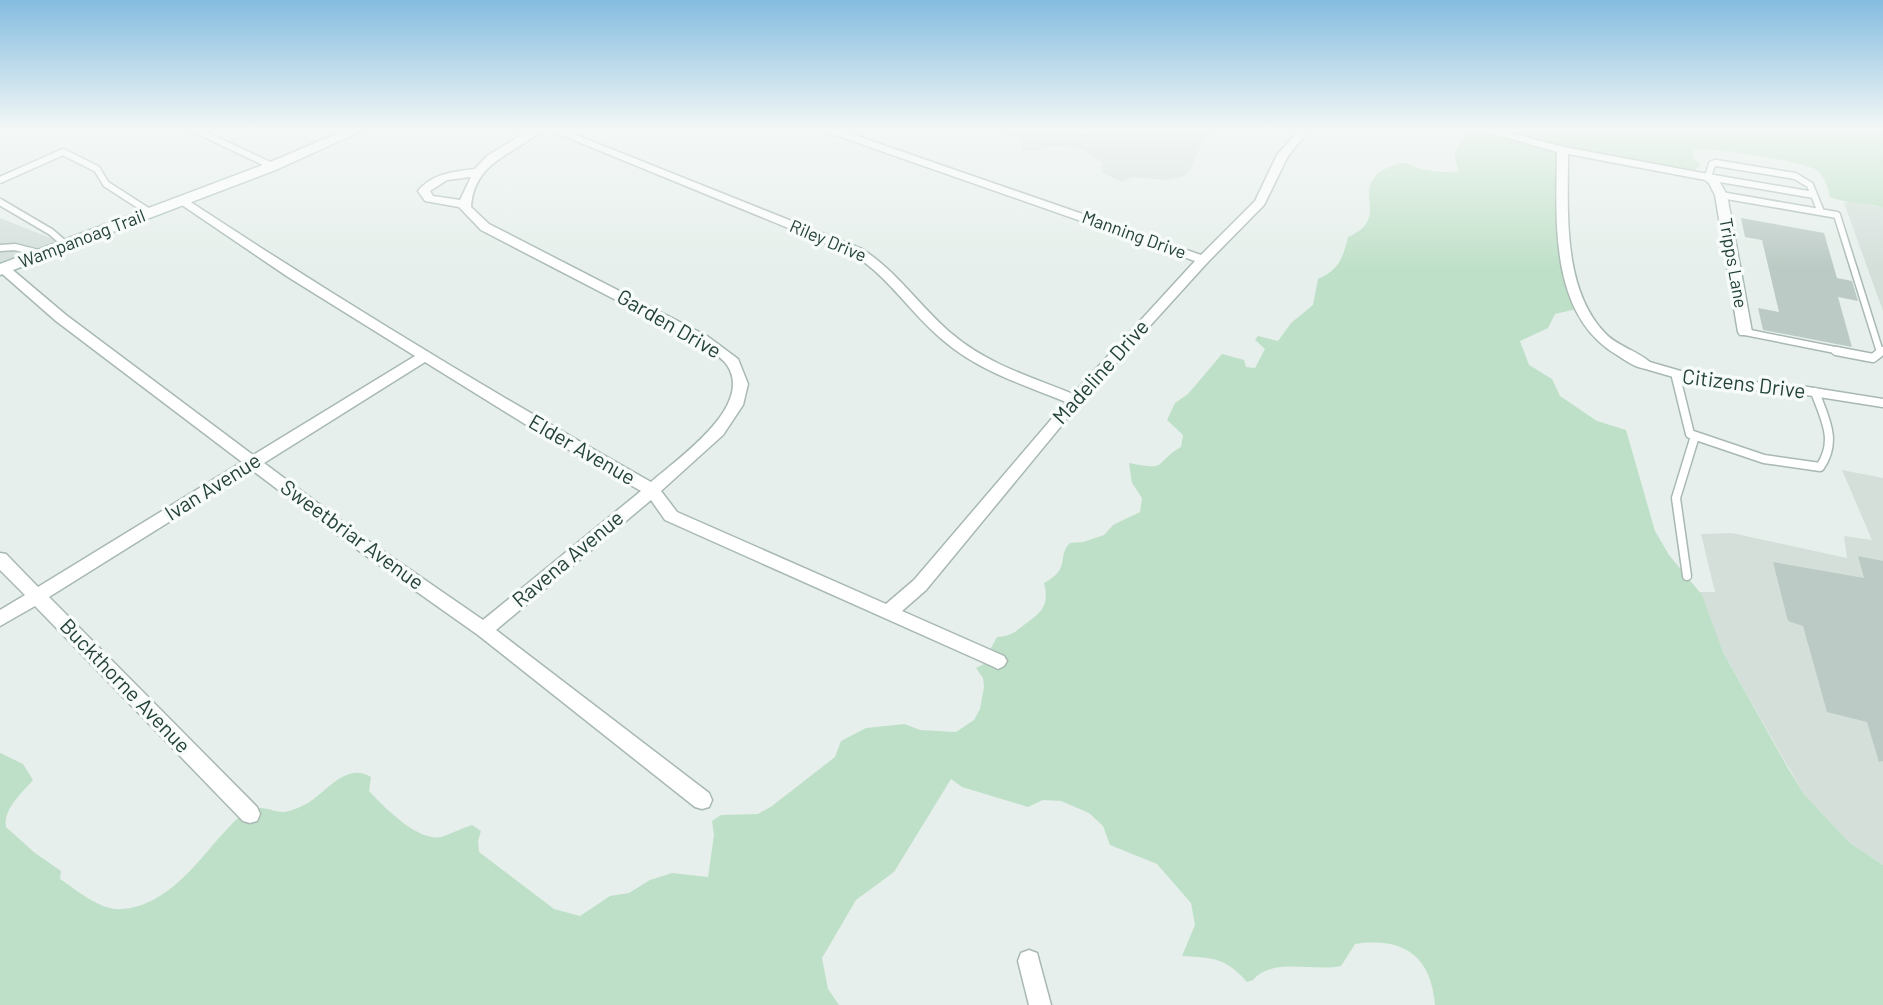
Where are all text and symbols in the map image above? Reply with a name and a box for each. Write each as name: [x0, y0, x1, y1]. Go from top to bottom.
street label: Wampanoag Trail: [15, 204, 148, 272]
street label: Manning Drive: [1079, 205, 1189, 263]
street label: Riley Drive: [787, 214, 870, 266]
street label: Tripps Lane: [1715, 216, 1753, 310]
street label: Garden Drive: [613, 283, 726, 363]
street label: Madeline Drive: [1046, 314, 1153, 428]
street label: Citizens Drive: [1681, 363, 1807, 402]
street label: Elder Avenue: [525, 408, 640, 489]
street label: Ivan Avenue: [160, 446, 265, 525]
street label: Sweetbriar Avenue: [276, 474, 429, 594]
street label: Ravena Avenue: [506, 504, 628, 612]
street label: Buckthorne Avenue: [56, 613, 196, 757]

